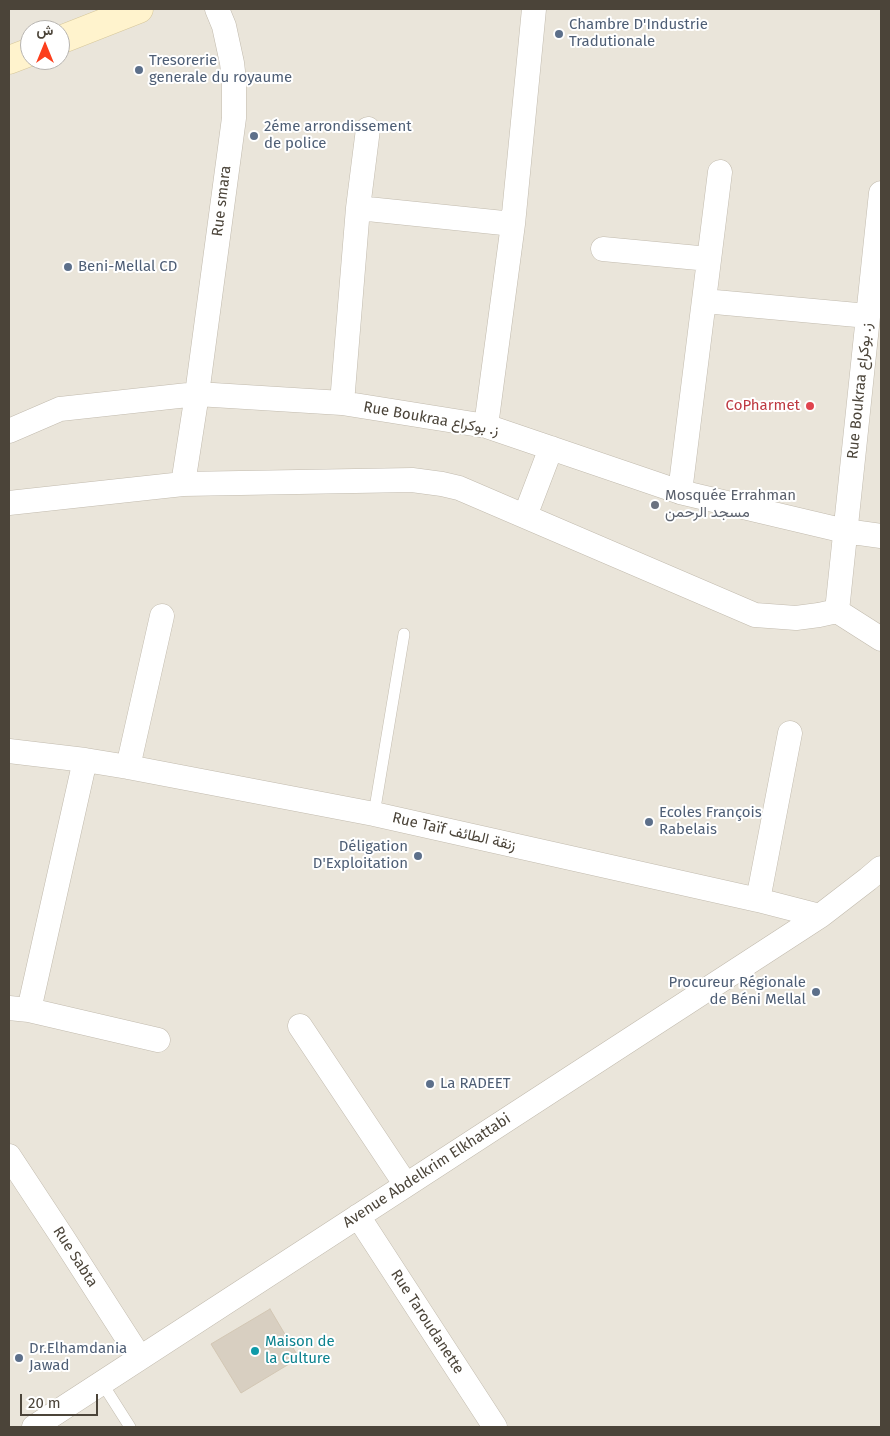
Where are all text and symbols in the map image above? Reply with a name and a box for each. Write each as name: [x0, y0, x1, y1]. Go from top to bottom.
place label: Chambre D'Industrie Tradutionale: [569, 16, 708, 51]
north arrow: [20, 20, 70, 70]
text: ش: [37, 22, 53, 39]
marker: Chambre D'Industrie Tradutionale: [553, 28, 565, 40]
place label: Tresorerie generale du royaume: [149, 52, 292, 87]
marker: Tresorerie generale du royaume: [133, 64, 145, 76]
place label: 2éme arrondissement de police: [264, 118, 412, 153]
marker: 2éme arrondissement de police: [248, 130, 260, 142]
street label: Rue smara: [209, 164, 235, 238]
place label: Beni-Mellal CD: [78, 258, 177, 276]
marker: Beni-Mellal CD: [62, 261, 74, 273]
street label: Rue Boukraa ز. بوكراع: [844, 322, 876, 460]
place label: CoPharmet: [726, 397, 800, 415]
street label: Rue Boukraa ز. بوكراع: [362, 398, 500, 440]
marker: CoPharmet: [804, 400, 816, 412]
place label: Mosquée Errahman مسجد الرحمن: [665, 487, 796, 522]
marker: Mosquée Errahman مسجد الرحمن: [649, 499, 661, 511]
place label: Ecoles François Rabelais: [659, 804, 762, 839]
street label: Rue Taïf زنقة الطائف: [390, 809, 518, 855]
marker: Ecoles François Rabelais: [643, 816, 655, 828]
place label: Déligation D'Exploitation: [313, 838, 408, 873]
marker: Déligation D'Exploitation: [412, 850, 424, 862]
place label: Procureur Régionale de Béni Mellal: [669, 974, 806, 1009]
marker: Procureur Régionale de Béni Mellal: [810, 986, 822, 998]
place label: La RADEET: [440, 1075, 511, 1093]
marker: La RADEET: [424, 1078, 436, 1090]
street label: Avenue Abdelkrim Elkhattabi: [340, 1110, 514, 1232]
street label: Rue Sabta: [49, 1223, 101, 1291]
street label: Rue Taroudanette: [387, 1266, 467, 1378]
place label: Maison de la Culture: [265, 1333, 335, 1368]
place label: Dr.Elhamdania Jawad: [29, 1340, 127, 1375]
marker: Maison de la Culture: [249, 1345, 261, 1357]
marker: Dr.Elhamdania Jawad: [13, 1352, 25, 1364]
scale bar: [22, 1384, 100, 1416]
text: 20 m: [28, 1394, 61, 1412]

